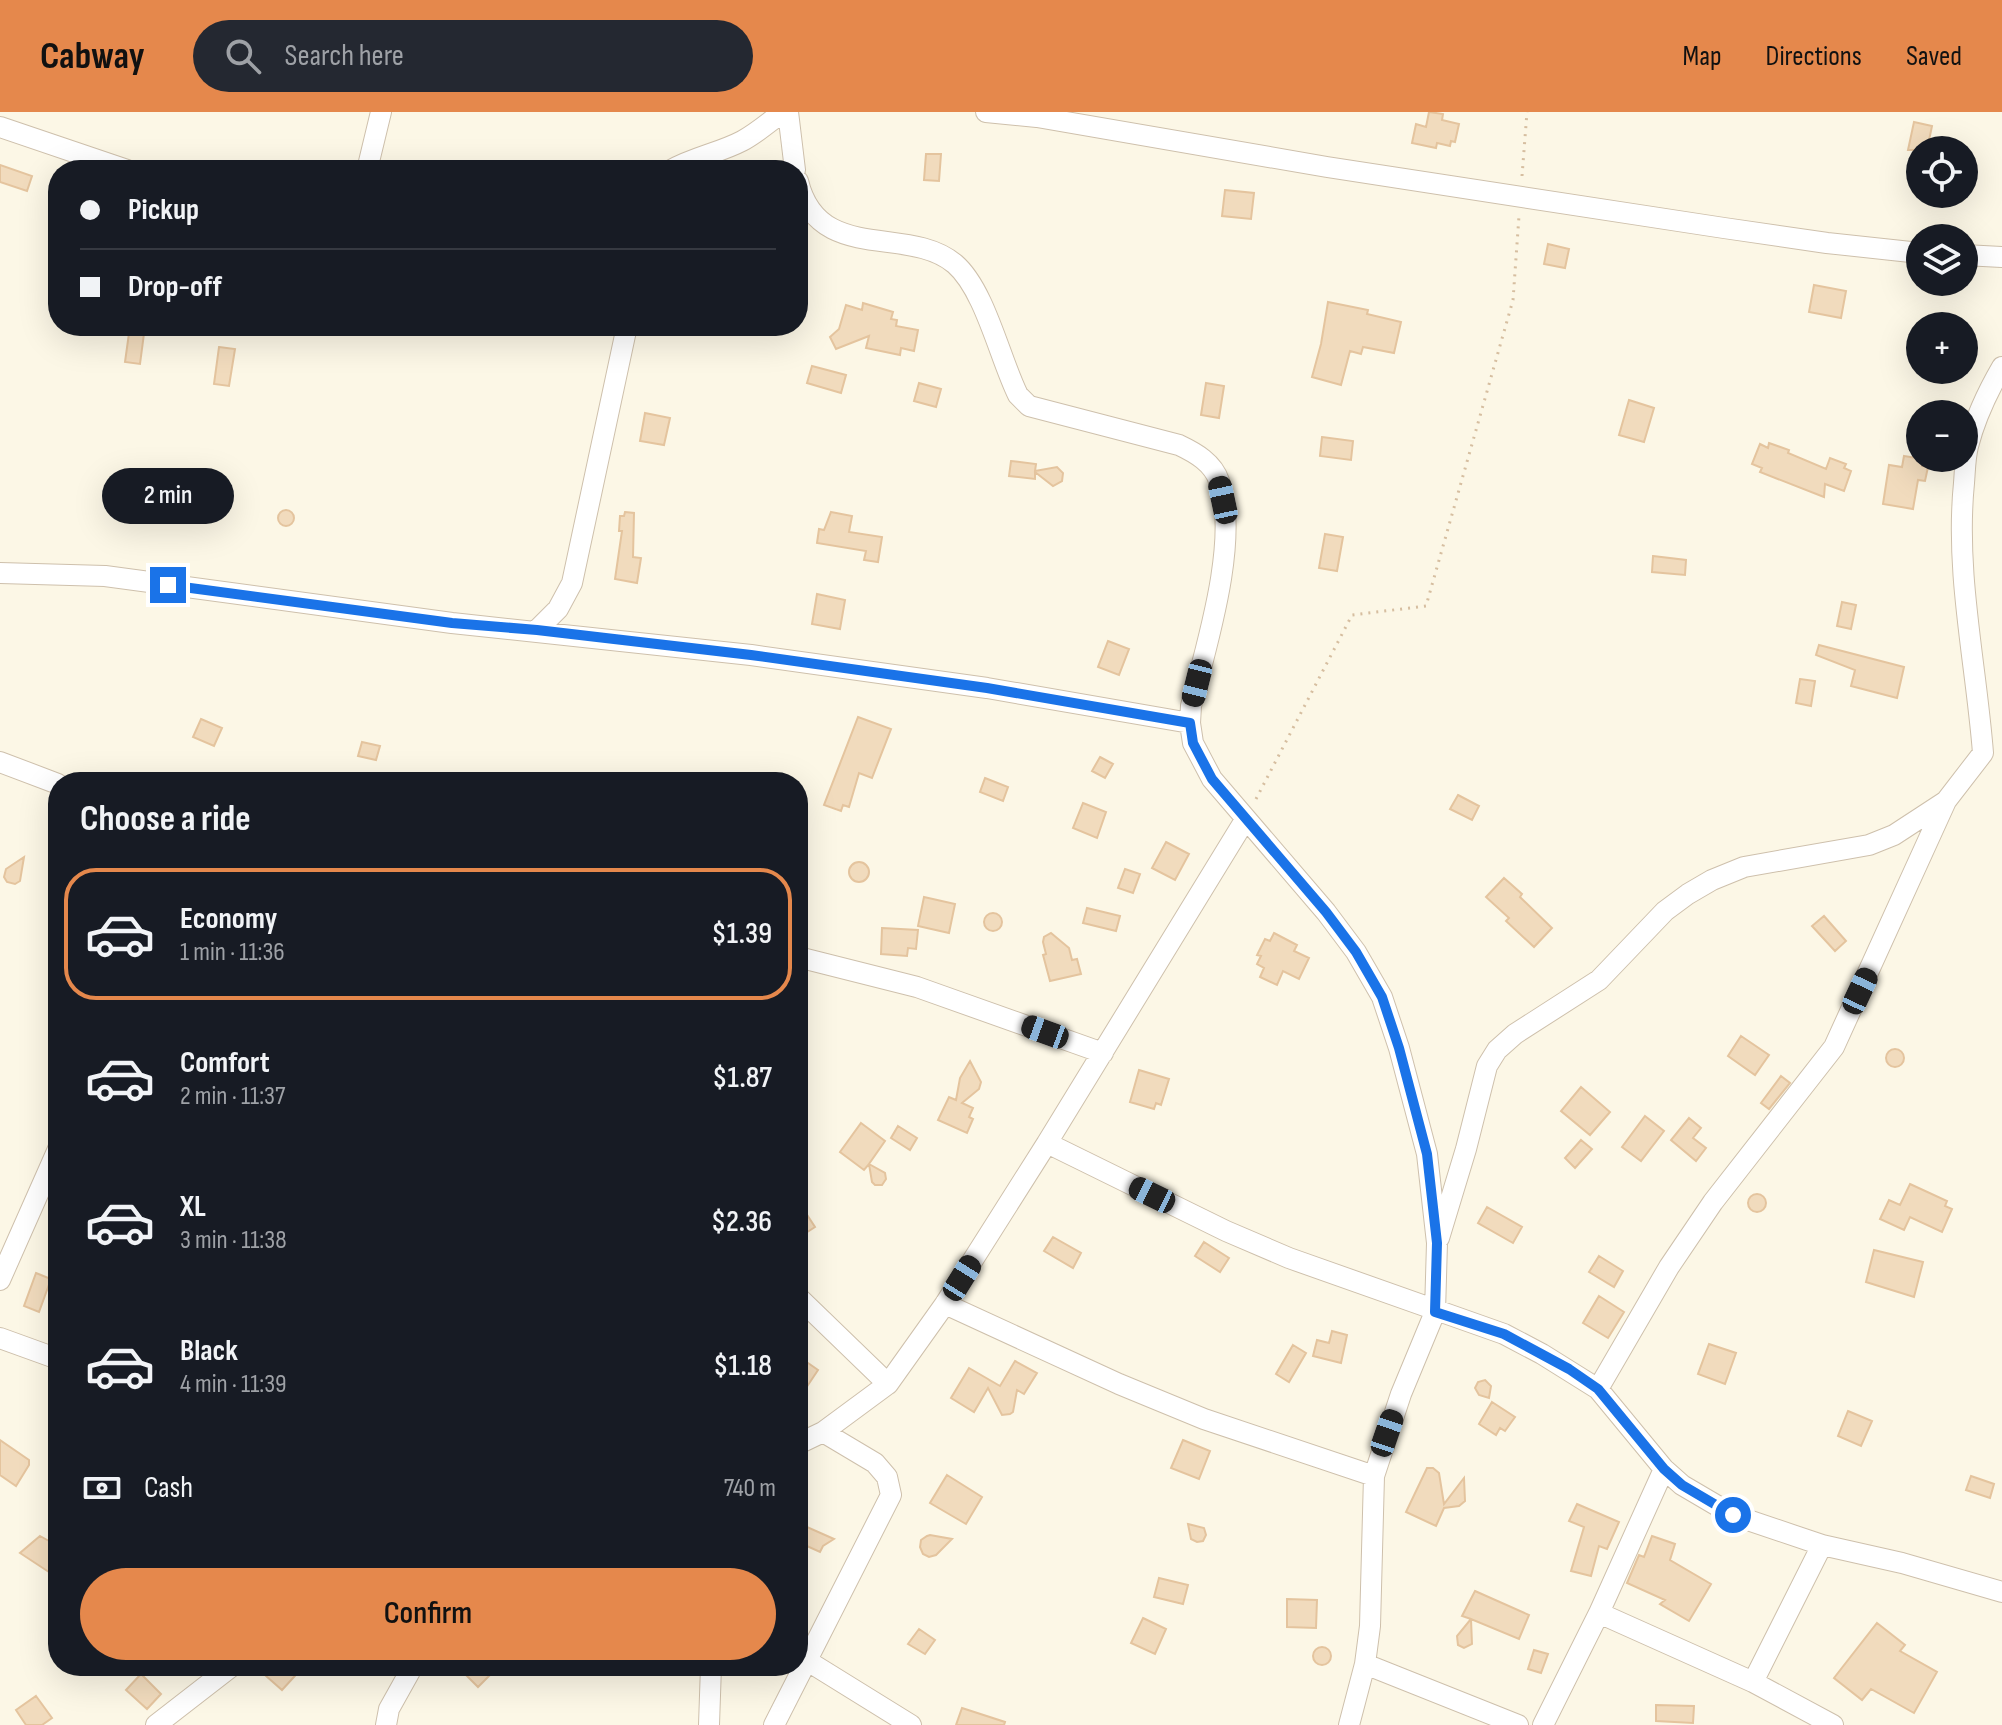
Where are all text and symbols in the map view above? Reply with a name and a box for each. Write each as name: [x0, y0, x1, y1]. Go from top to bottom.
search box: [193, 20, 753, 92]
text: Cabway: [40, 34, 145, 79]
icon: search: [221, 34, 265, 78]
text: Search here: [285, 38, 404, 74]
text: Map: [1683, 40, 1722, 73]
text: Directions: [1766, 40, 1862, 73]
text: Saved: [1906, 40, 1962, 73]
map controls: [1906, 136, 1978, 472]
button: locate: [1906, 136, 1978, 208]
text: Pickup: [128, 192, 199, 228]
button: layers: [1906, 224, 1978, 296]
text: Drop-off: [128, 269, 222, 305]
button: +: [1906, 312, 1978, 384]
button: −: [1906, 400, 1978, 472]
callout: 2 min: [102, 469, 234, 525]
car: [1206, 474, 1240, 526]
text: 2 min: [144, 480, 192, 511]
route end: [150, 567, 186, 603]
car: [1180, 657, 1214, 709]
text: Choose a ride: [80, 798, 251, 841]
icon: car: [84, 898, 156, 970]
text: Economy: [180, 901, 277, 937]
text: $1.39: [712, 916, 772, 952]
text: 1 min · 11:36: [180, 937, 285, 968]
car: [1839, 964, 1881, 1018]
car: [1018, 1013, 1072, 1051]
icon: car: [84, 1042, 156, 1114]
text: Comfort: [180, 1045, 270, 1081]
text: $1.87: [712, 1060, 772, 1096]
text: 2 min · 11:37: [180, 1081, 285, 1112]
car: [1125, 1174, 1179, 1216]
icon: car: [84, 1186, 156, 1258]
text: XL: [180, 1189, 206, 1225]
text: $2.36: [711, 1204, 772, 1240]
text: 3 min · 11:38: [180, 1225, 287, 1256]
car: [939, 1251, 985, 1305]
icon: car: [84, 1330, 156, 1402]
text: Black: [180, 1333, 238, 1369]
text: $1.18: [713, 1348, 772, 1384]
text: 4 min · 11:39: [180, 1369, 287, 1400]
car: [1368, 1406, 1406, 1460]
icon: cash: [80, 1466, 124, 1510]
text: Cash: [144, 1470, 193, 1506]
text: 740 m: [724, 1473, 776, 1504]
route start: [1715, 1497, 1751, 1533]
button: Confirm: [80, 1568, 776, 1660]

